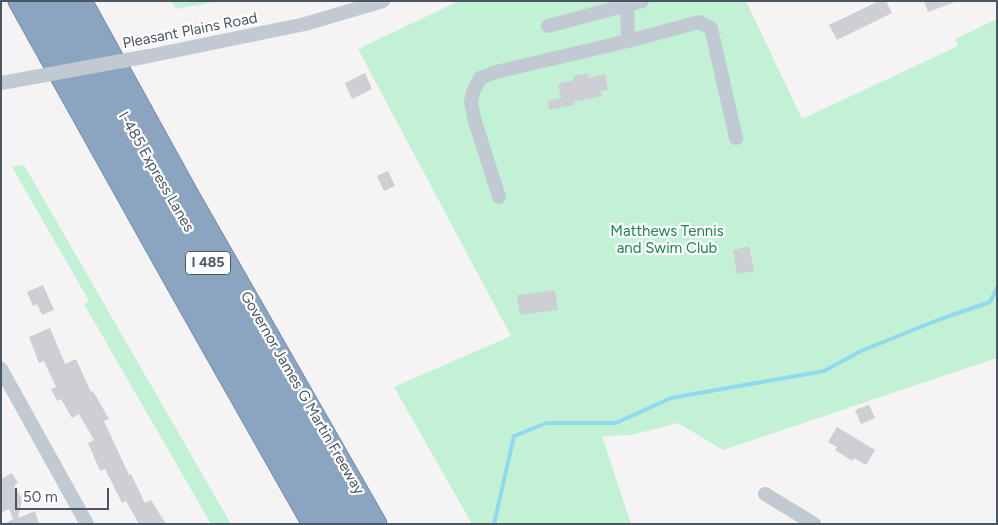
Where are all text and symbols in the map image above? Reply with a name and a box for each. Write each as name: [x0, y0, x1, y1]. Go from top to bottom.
street label: Pleasant Plains Road: [121, 9, 259, 53]
street label: I-485 Express Lanes: [114, 109, 198, 235]
park label: Matthews Tennis and Swim Club: [610, 223, 724, 258]
road number: I 485: [186, 252, 230, 274]
street label: Governor James G Martin Freeway: [236, 288, 368, 498]
scale bar: [18, 478, 111, 510]
text: 50 m: [23, 488, 58, 506]

